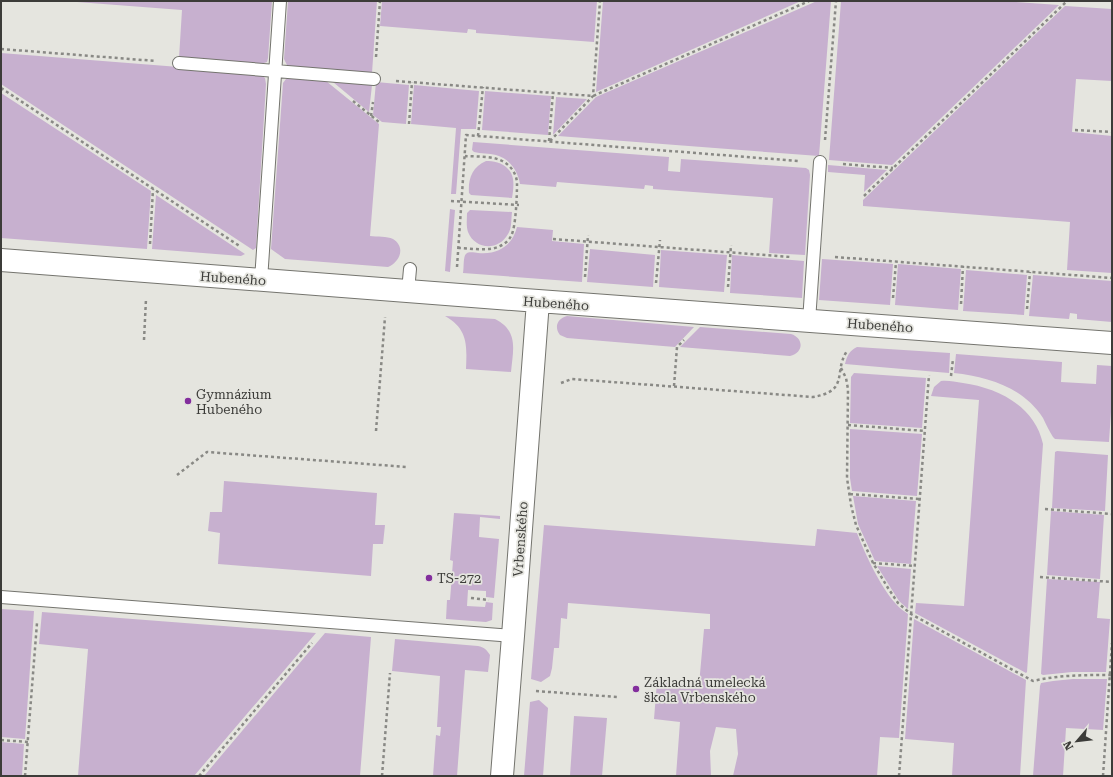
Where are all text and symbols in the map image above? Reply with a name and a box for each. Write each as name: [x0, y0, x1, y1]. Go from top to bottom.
street label: Hubeného: [199, 269, 267, 288]
street label: Hubeného: [522, 294, 590, 313]
street label: Hubeného: [846, 316, 914, 335]
place label: Gymnázium Hubeného: [196, 387, 272, 417]
marker: Gymnázium Hubeného: [183, 396, 193, 406]
street label: Vrbenského: [510, 501, 531, 577]
place label: TS-272: [437, 571, 481, 586]
marker: TS-272: [424, 573, 434, 583]
place label: Základná umelecká škola Vrbenského: [644, 675, 765, 705]
marker: Základná umelecká škola Vrbenského: [631, 684, 641, 694]
north arrow: [1057, 721, 1097, 761]
text: N: [1061, 738, 1076, 752]

